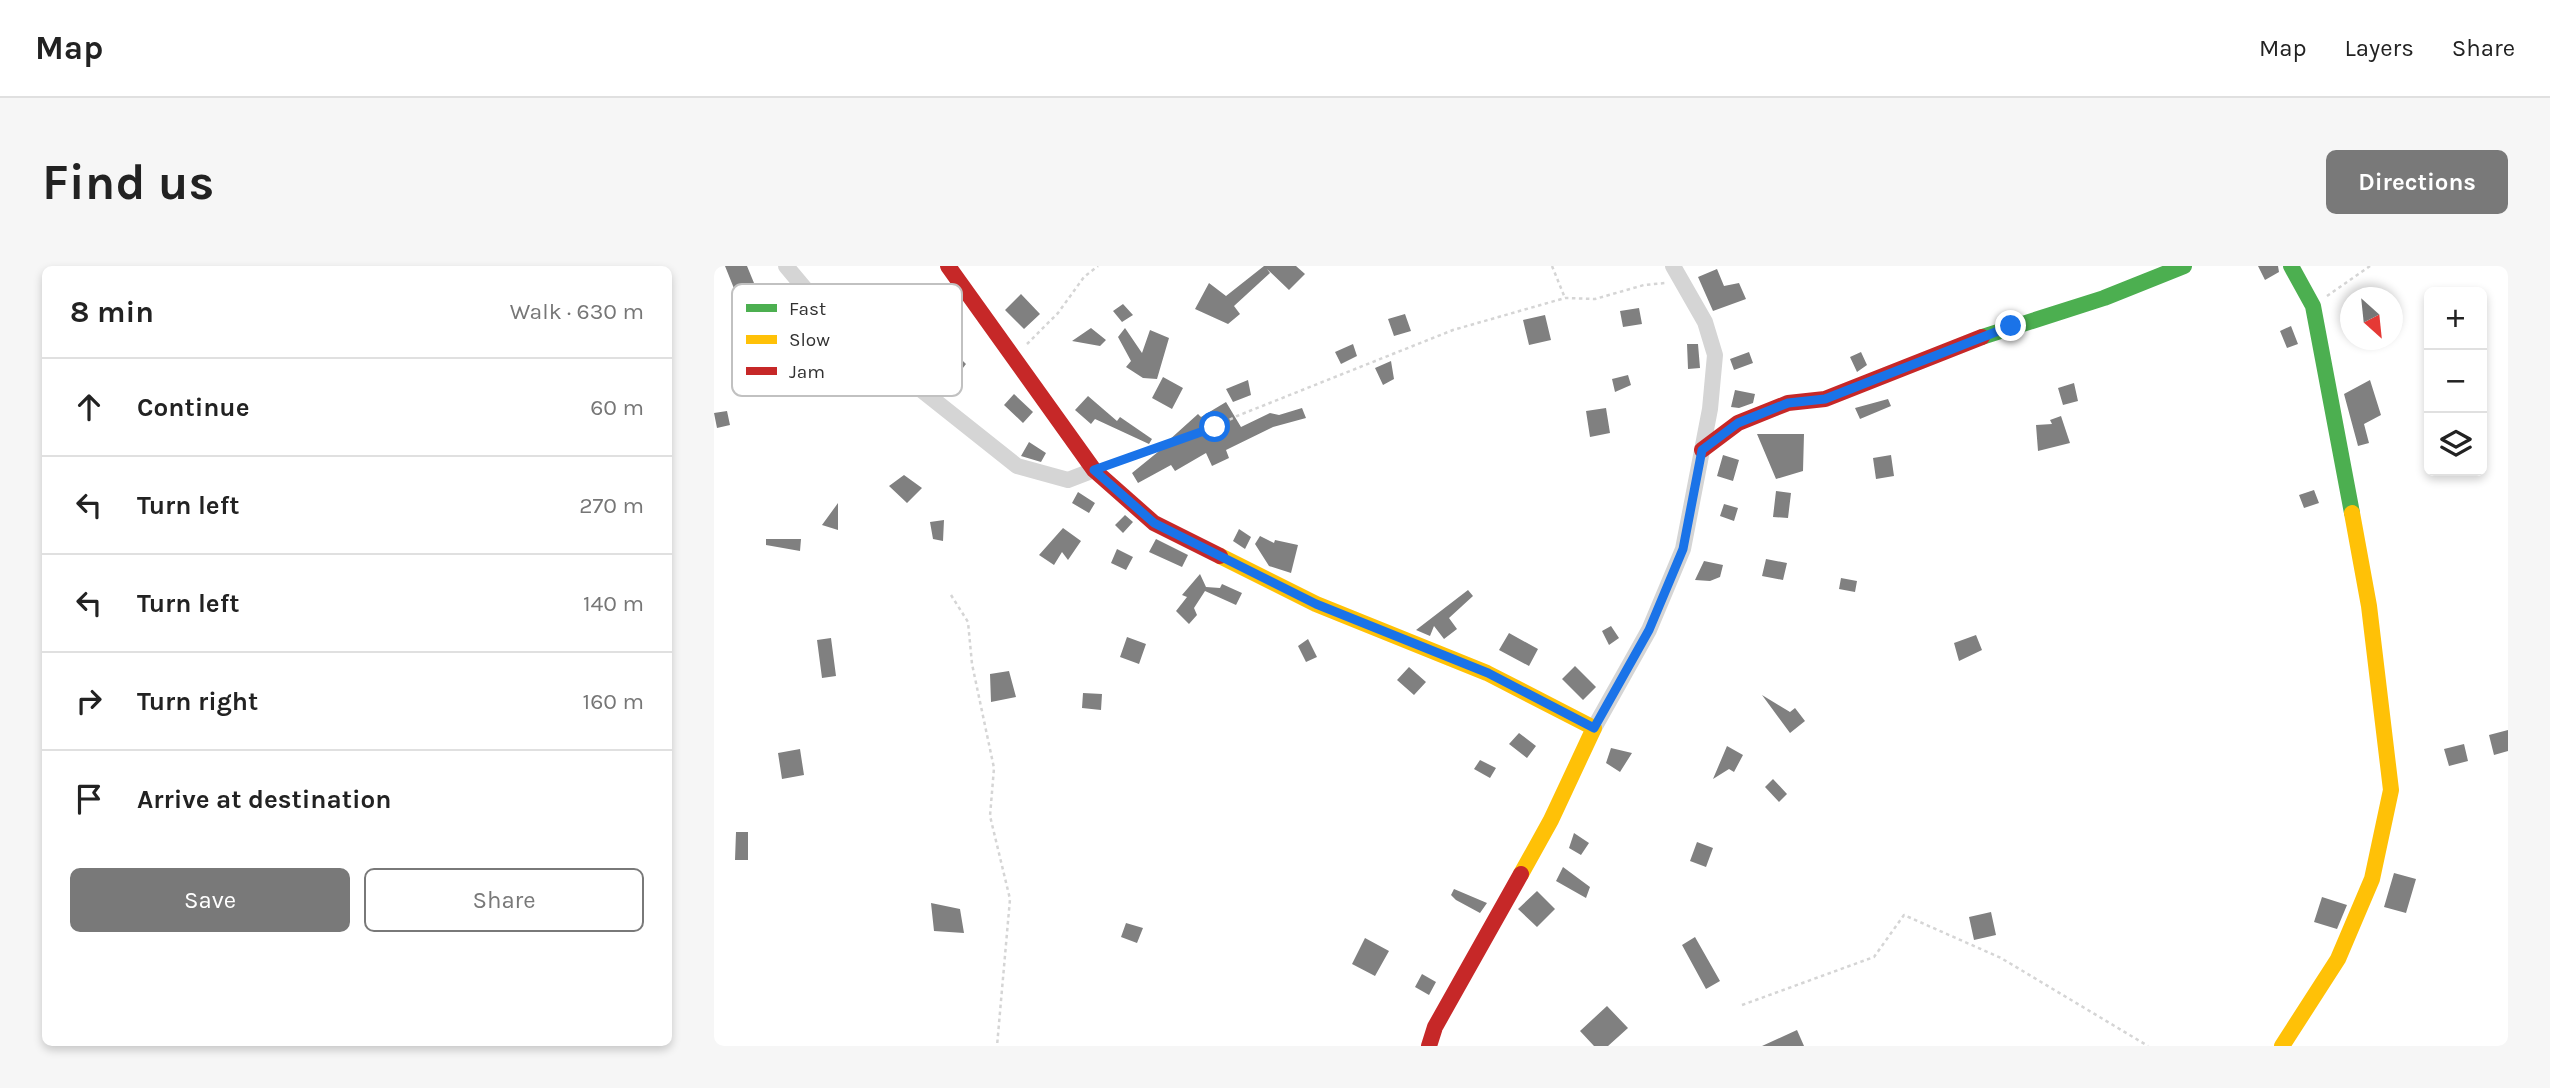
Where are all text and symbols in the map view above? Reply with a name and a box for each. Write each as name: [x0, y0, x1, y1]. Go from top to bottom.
text: Map: [35, 29, 103, 67]
text: Map: [2259, 34, 2307, 62]
text: Layers: [2345, 34, 2414, 62]
text: Share: [2452, 34, 2515, 62]
button: Directions: [2326, 150, 2508, 214]
text: Find us: [42, 154, 214, 211]
legend: [732, 284, 962, 396]
north arrow: [2340, 287, 2403, 350]
map controls: [2424, 287, 2487, 476]
button: +: [2424, 287, 2487, 350]
text: 8 min: [70, 294, 154, 330]
text: Walk · 630 m: [510, 298, 644, 325]
text: Fast: [789, 298, 826, 320]
route end: [1995, 310, 2026, 341]
text: Slow: [789, 329, 830, 351]
button: −: [2424, 350, 2487, 413]
text: Jam: [789, 361, 825, 383]
icon: ahead: [70, 388, 108, 426]
text: Continue: [137, 392, 249, 423]
text: 60 m: [590, 394, 644, 421]
route start: [1199, 411, 1230, 442]
button: layers: [2424, 413, 2487, 476]
icon: left: [70, 486, 108, 524]
text: Turn left: [137, 490, 239, 521]
text: 270 m: [579, 492, 644, 519]
icon: left: [70, 584, 108, 622]
text: Turn left: [137, 588, 239, 619]
text: 140 m: [583, 590, 644, 617]
icon: right: [70, 682, 108, 720]
text: Turn right: [137, 686, 258, 717]
text: 160 m: [583, 688, 644, 715]
icon: arrive: [70, 780, 108, 818]
text: Arrive at destination: [137, 784, 391, 815]
button: Save: [70, 868, 350, 932]
button: Share: [364, 868, 644, 932]

